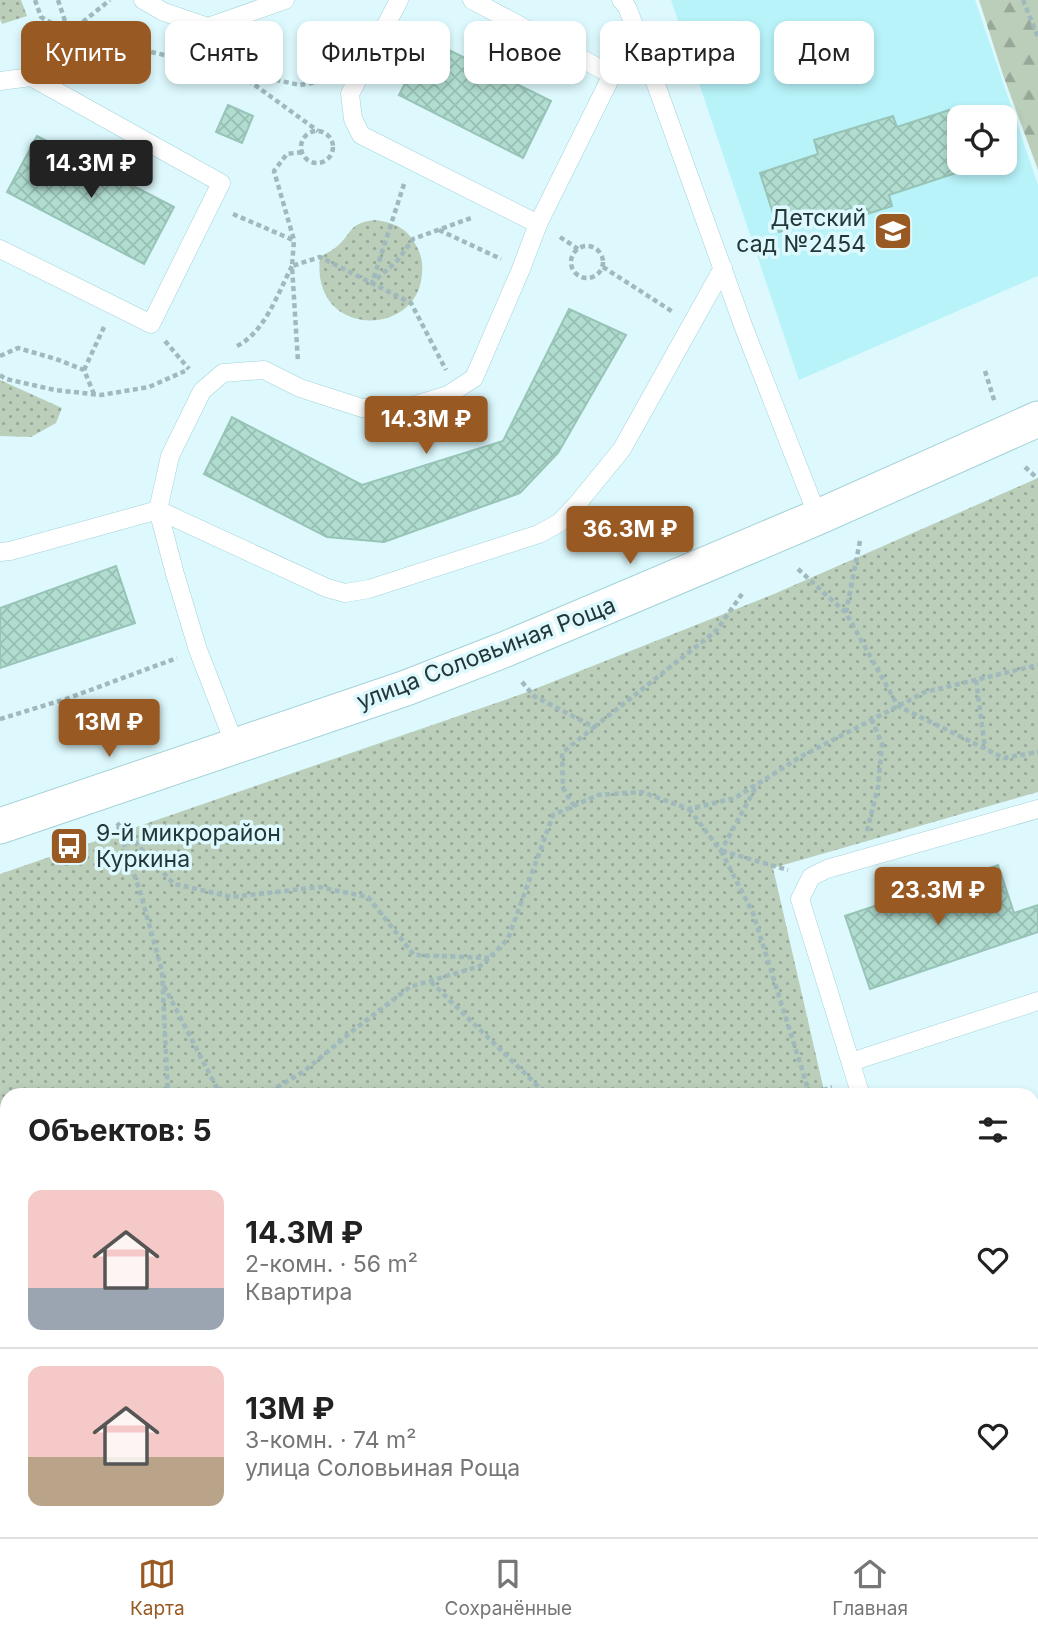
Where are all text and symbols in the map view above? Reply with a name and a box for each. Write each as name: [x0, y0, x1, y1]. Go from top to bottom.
chip: Купить: [21, 21, 151, 84]
chip: Снять: [165, 21, 283, 84]
chip: Фильтры: [297, 21, 450, 84]
chip: Новое: [464, 21, 586, 84]
chip: Квартира: [600, 21, 760, 84]
chip: Дом: [774, 21, 874, 84]
map controls: [947, 105, 1017, 175]
button: locate: [947, 105, 1017, 175]
pin: 14.3M ₽: [26, 140, 156, 200]
text: 14.3M ₽: [46, 149, 136, 177]
place label: Детский сад №2454: [736, 204, 866, 258]
school or university icon: Детский сад №2454: [872, 210, 914, 252]
pin: 14.3M ₽: [361, 396, 491, 456]
text: 14.3M ₽: [381, 405, 471, 433]
pin: 36.3M ₽: [565, 506, 695, 566]
text: 36.3M ₽: [582, 515, 678, 543]
street label: улица Соловьиная Роща: [352, 591, 620, 715]
pin: 13M ₽: [60, 700, 158, 759]
text: 13M ₽: [75, 708, 143, 736]
place label: 9-й микрорайон Куркина: [96, 819, 281, 873]
bus stop icon: 9-й микрорайон Куркина: [48, 825, 90, 867]
pin: 23.3M ₽: [873, 867, 1003, 927]
text: 23.3M ₽: [891, 876, 985, 904]
icon: filters: [974, 1111, 1012, 1149]
text: Объектов: 5: [28, 1112, 212, 1148]
text: 14.3M ₽: [245, 1214, 363, 1250]
icon: home: [84, 1218, 168, 1302]
icon: heart: [974, 1241, 1012, 1279]
text: 2-комн. · 56 m²: [245, 1250, 418, 1278]
text: Квартира: [245, 1278, 352, 1306]
text: 13M ₽: [245, 1390, 335, 1426]
icon: home: [84, 1394, 168, 1478]
icon: heart: [974, 1417, 1012, 1455]
text: 3-комн. · 74 m²: [245, 1426, 416, 1454]
text: улица Соловьиная Роща: [245, 1454, 520, 1482]
tab: Карта: [130, 1555, 185, 1620]
tab: Сохранённые: [445, 1555, 572, 1620]
tab: Главная: [832, 1555, 908, 1620]

